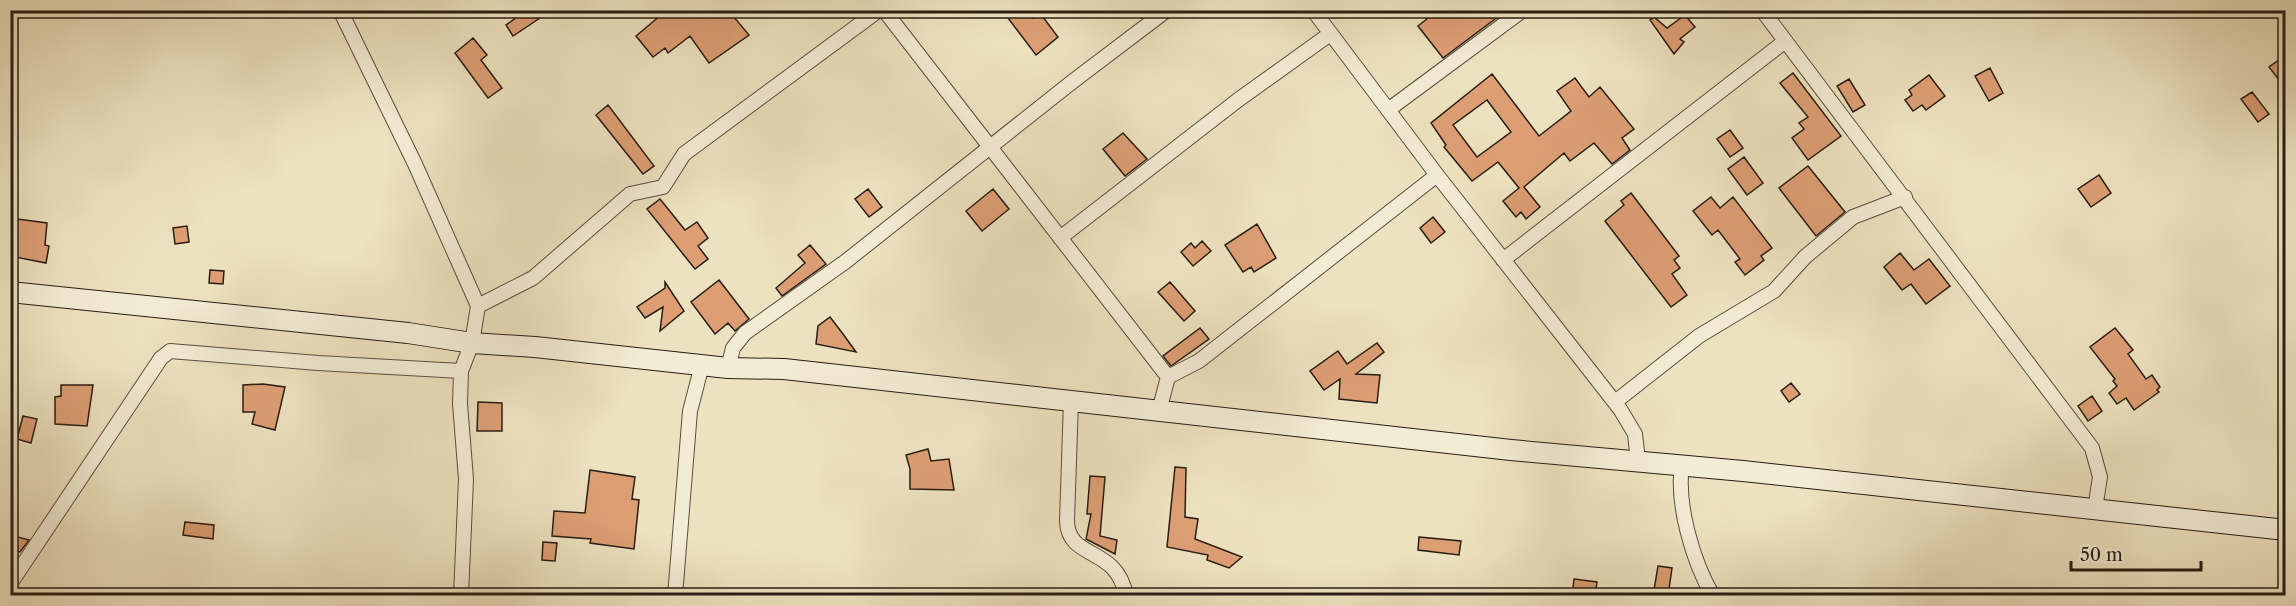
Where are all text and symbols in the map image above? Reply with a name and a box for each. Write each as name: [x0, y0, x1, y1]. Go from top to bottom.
scale bar: [2071, 534, 2202, 572]
text: 50 m: [2080, 544, 2123, 566]

